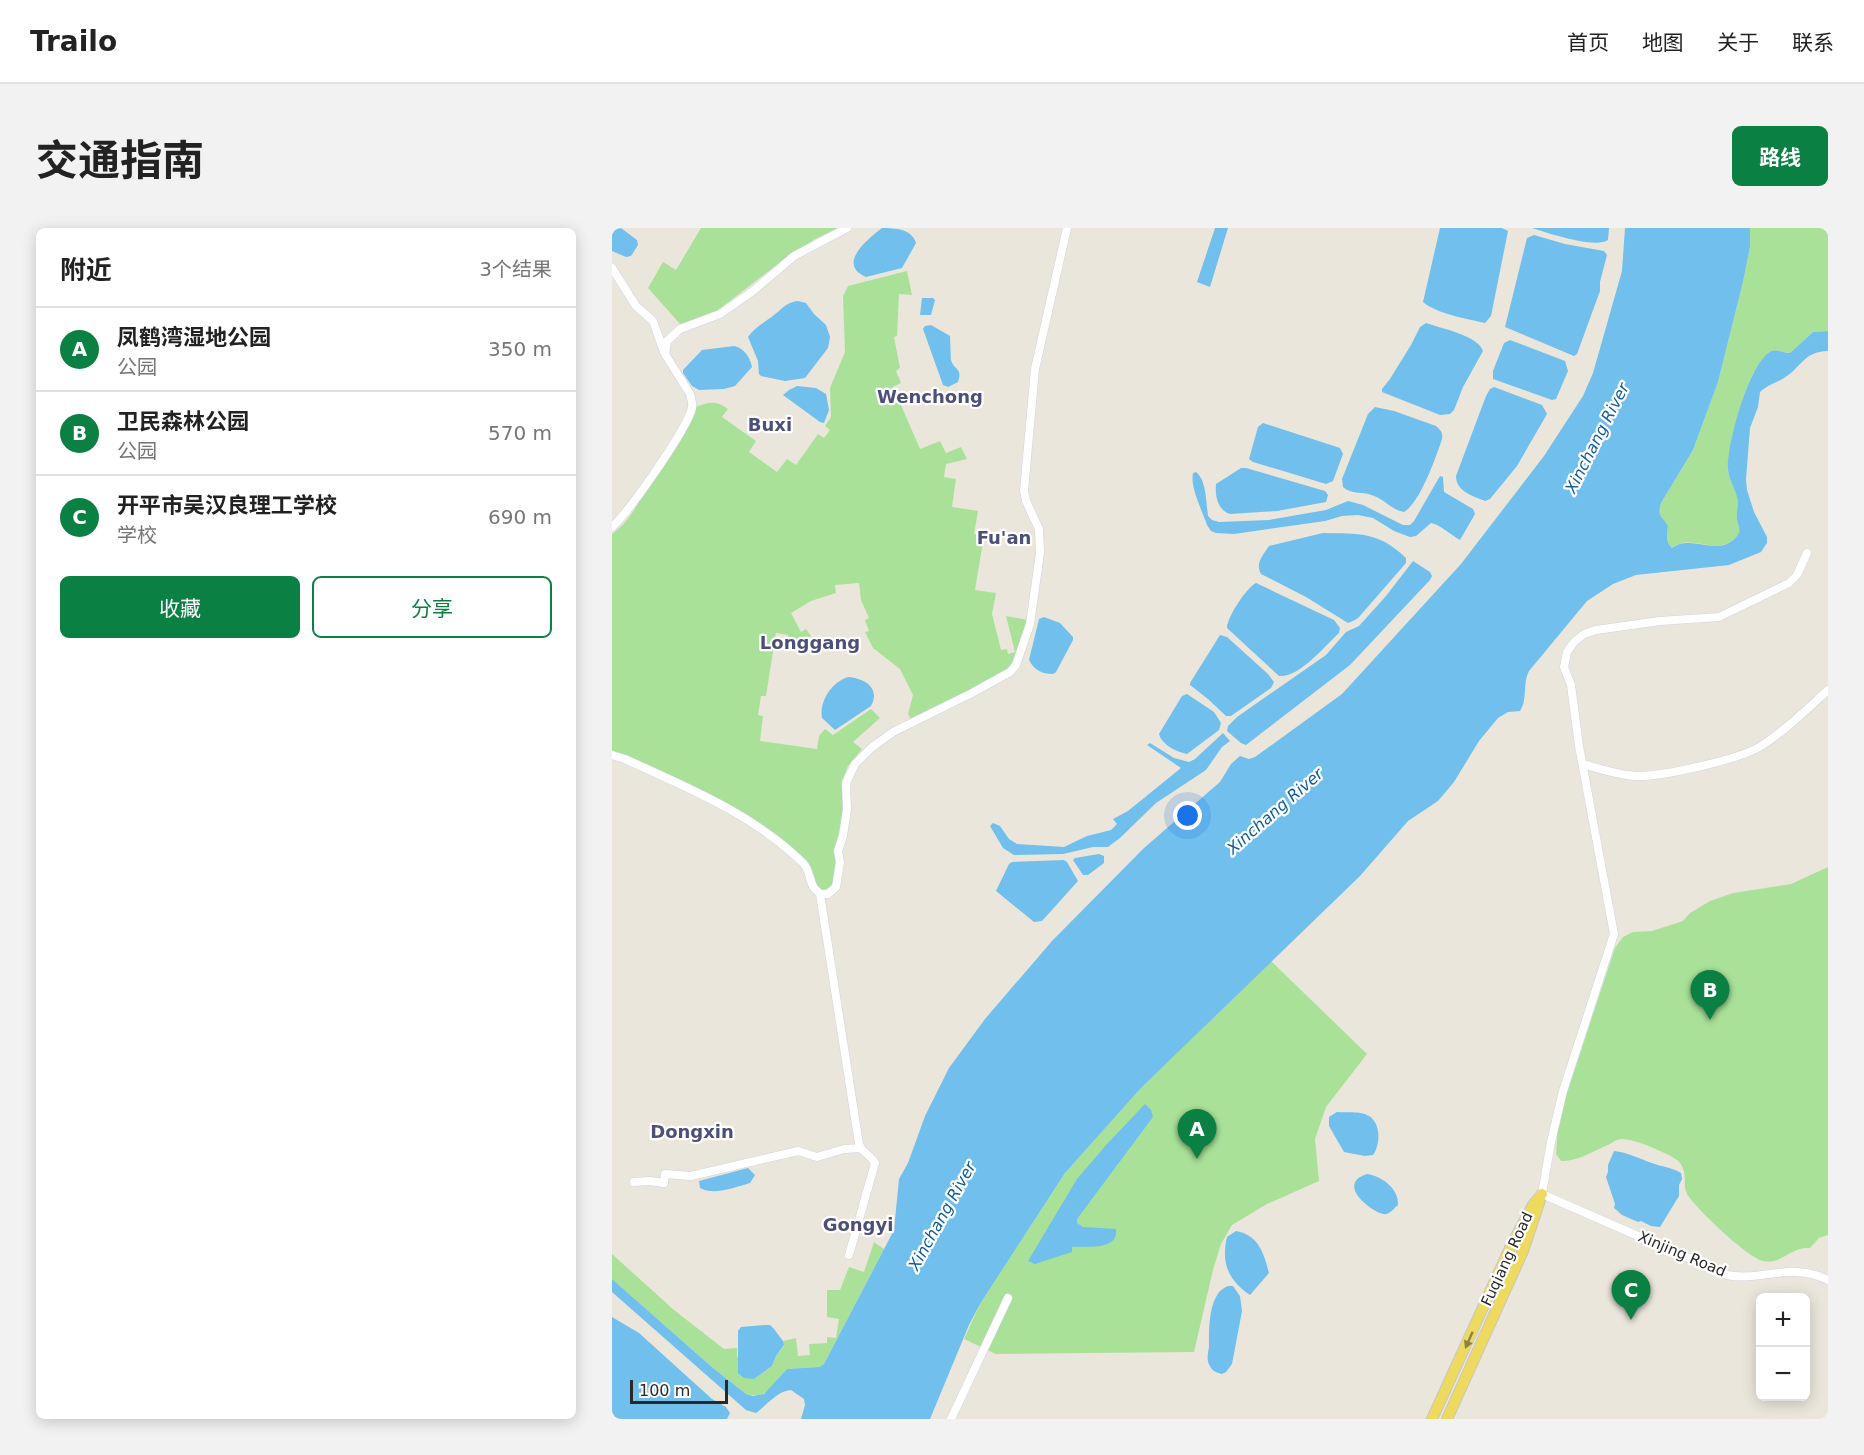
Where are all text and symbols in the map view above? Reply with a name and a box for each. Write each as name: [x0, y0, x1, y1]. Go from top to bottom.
text: Trailo: [30, 25, 117, 58]
text: 首页: [1567, 31, 1609, 55]
text: 地图: [1642, 31, 1684, 55]
text: 关于: [1717, 31, 1759, 55]
text: 联系: [1792, 31, 1834, 55]
button: 路线: [1732, 126, 1828, 186]
text: 交通指南: [36, 136, 204, 185]
text: 附近: [60, 255, 112, 285]
text: 3个结果: [479, 257, 552, 281]
text: 凤鹤湾湿地公园: [117, 325, 271, 350]
text: A: [72, 337, 87, 361]
text: 350 m: [488, 337, 552, 361]
text: 公园: [117, 355, 157, 379]
water label: Xinchang River: [1561, 378, 1634, 497]
district label: Wenchong: [877, 386, 983, 407]
text: 卫民森林公园: [117, 409, 249, 434]
district label: Buxi: [748, 414, 792, 435]
text: B: [72, 421, 87, 445]
text: 570 m: [488, 421, 552, 445]
text: 公园: [117, 439, 157, 463]
text: 开平市吴汉良理工学校: [117, 493, 337, 518]
text: C: [72, 505, 87, 529]
text: 690 m: [488, 505, 552, 529]
text: 学校: [117, 523, 157, 547]
district label: Fu'an: [977, 527, 1031, 548]
button: 收藏: [60, 576, 300, 638]
button: 分享: [312, 576, 552, 638]
district label: Longgang: [760, 632, 860, 653]
water label: Xinchang River: [1222, 763, 1328, 859]
your location: [1173, 801, 1202, 830]
pin: B: [1690, 970, 1730, 1020]
pin: A: [1178, 1110, 1216, 1159]
district label: Dongxin: [650, 1121, 734, 1142]
water label: Xinchang River: [904, 1157, 980, 1274]
street label: Fuqiang Road: [1477, 1209, 1537, 1309]
district label: Gongyi: [823, 1214, 893, 1235]
street label: Xinjing Road: [1635, 1227, 1729, 1281]
pin: C: [1612, 1270, 1650, 1320]
map controls: [1756, 1293, 1810, 1401]
button: +: [1756, 1293, 1810, 1347]
one-way arrow: [1465, 1331, 1474, 1348]
button: −: [1756, 1347, 1810, 1401]
scale bar: [630, 1377, 728, 1404]
text: 100 m: [639, 1381, 690, 1400]

